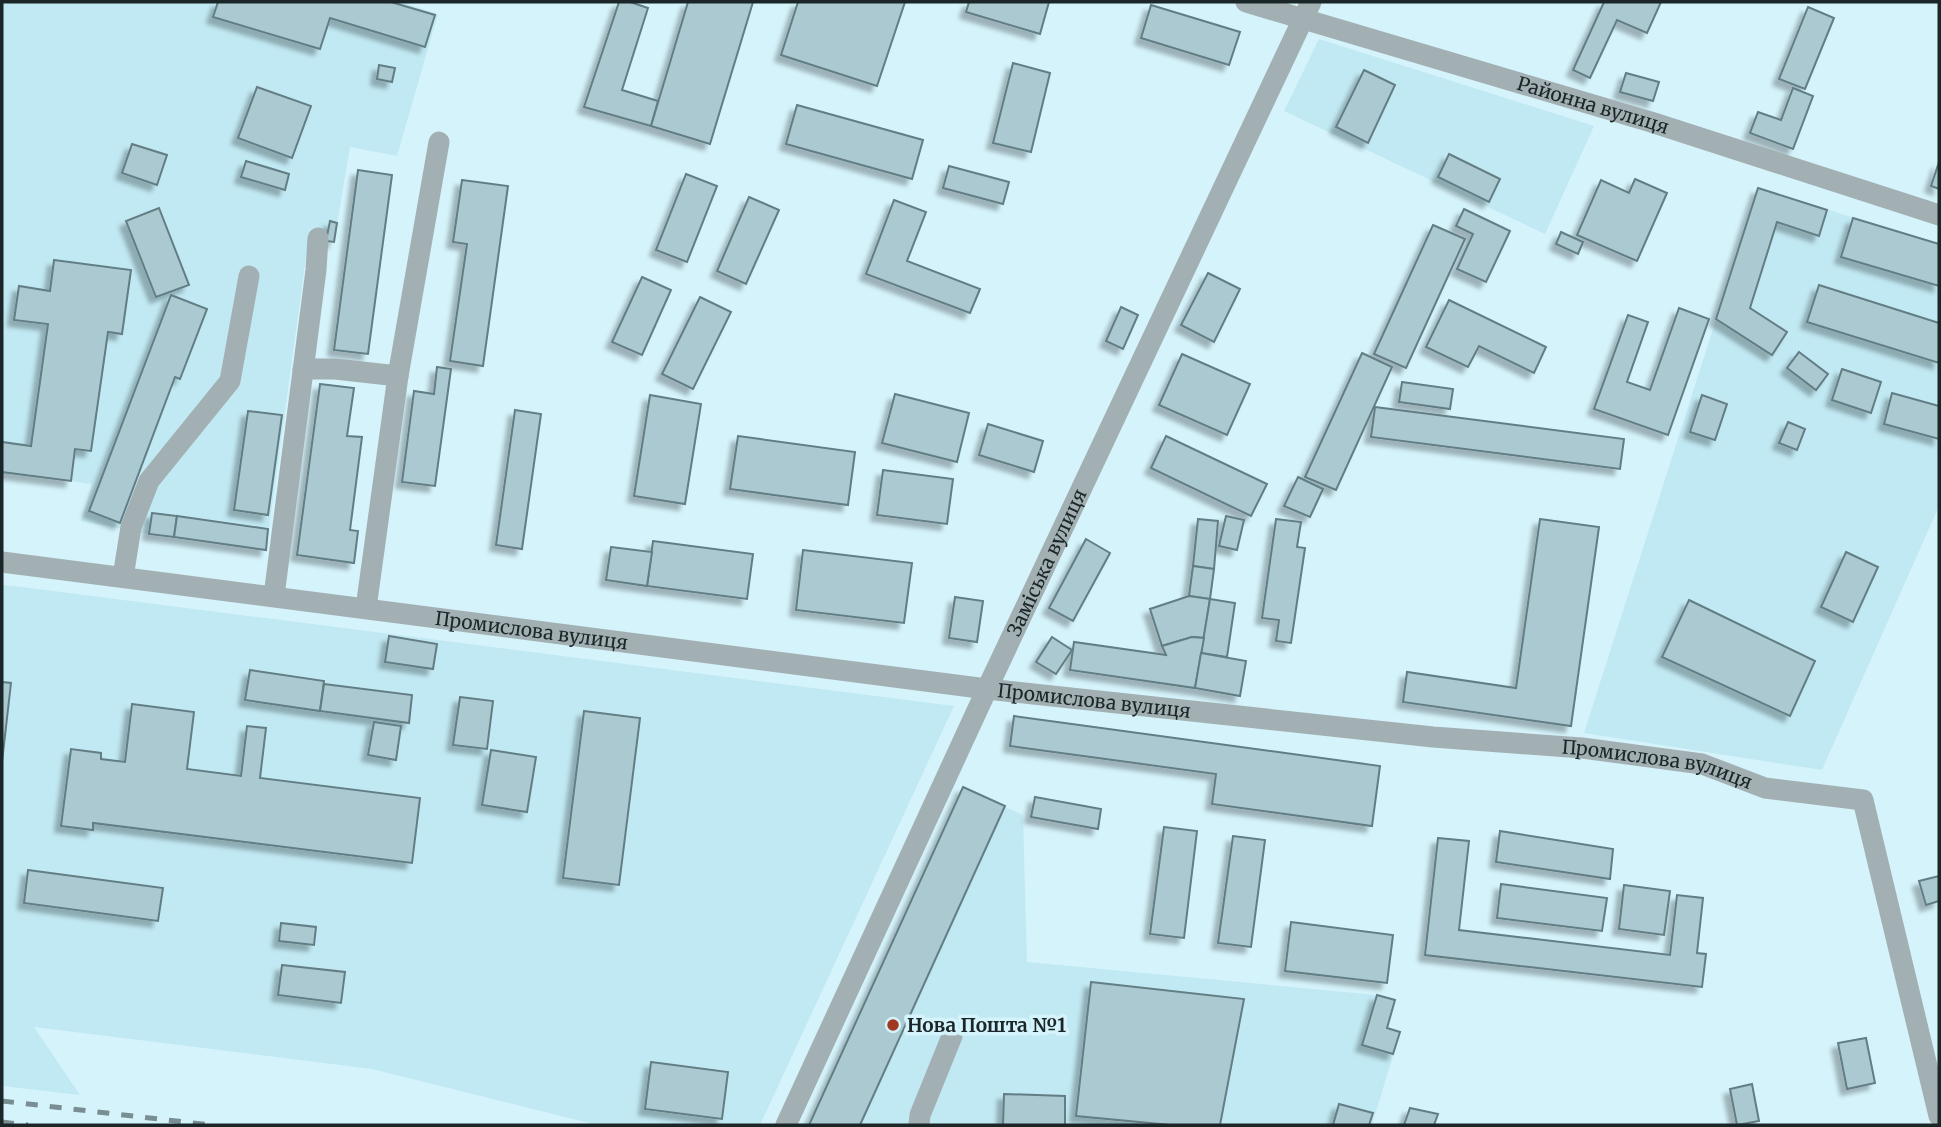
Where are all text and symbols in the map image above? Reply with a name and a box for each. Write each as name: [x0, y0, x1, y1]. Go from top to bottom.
street label: Районна вулиця: [1514, 71, 1672, 139]
street label: Заміська вулиця: [1002, 485, 1092, 640]
street label: Промислова вулиця: [434, 606, 630, 655]
street label: Промислова вулиця: [996, 678, 1192, 723]
street label: Промислова вулиця: [1561, 735, 1756, 794]
place label: Нова Пошта №1: [907, 1013, 1066, 1037]
marker: Нова Пошта №1: [885, 1017, 901, 1033]

